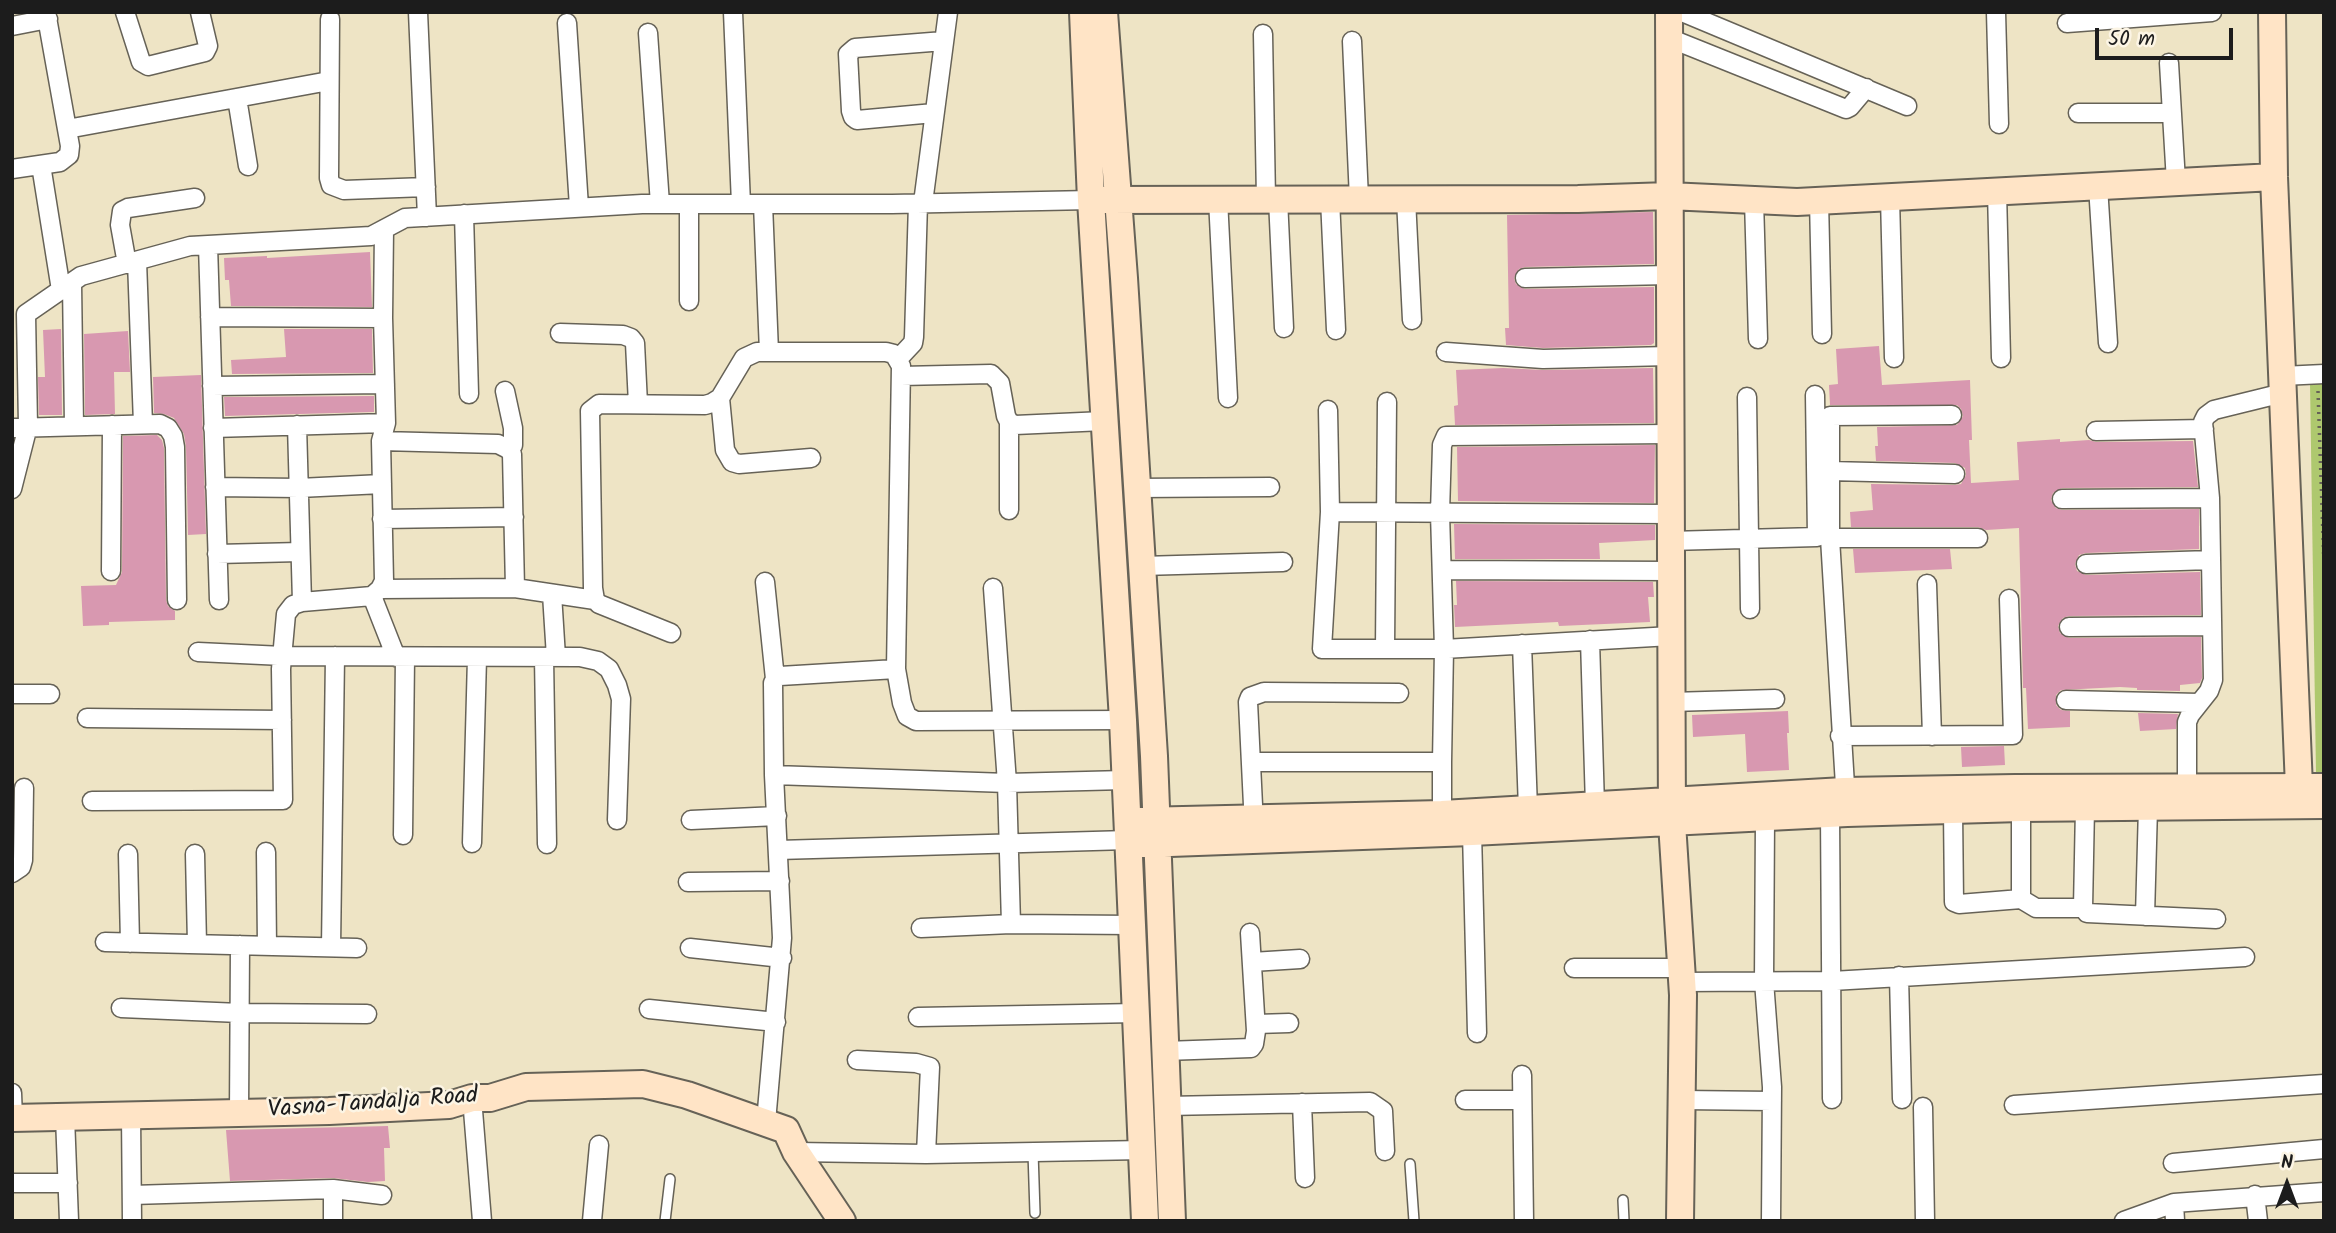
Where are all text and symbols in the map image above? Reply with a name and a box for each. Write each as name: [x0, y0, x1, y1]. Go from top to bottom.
scale bar: [2098, 14, 2236, 58]
text: 50 m: [2108, 23, 2155, 56]
street label: Vasna-Tandalja Road: [267, 1083, 479, 1127]
text: N: [2281, 1148, 2293, 1178]
north arrow: [2252, 1149, 2322, 1219]

